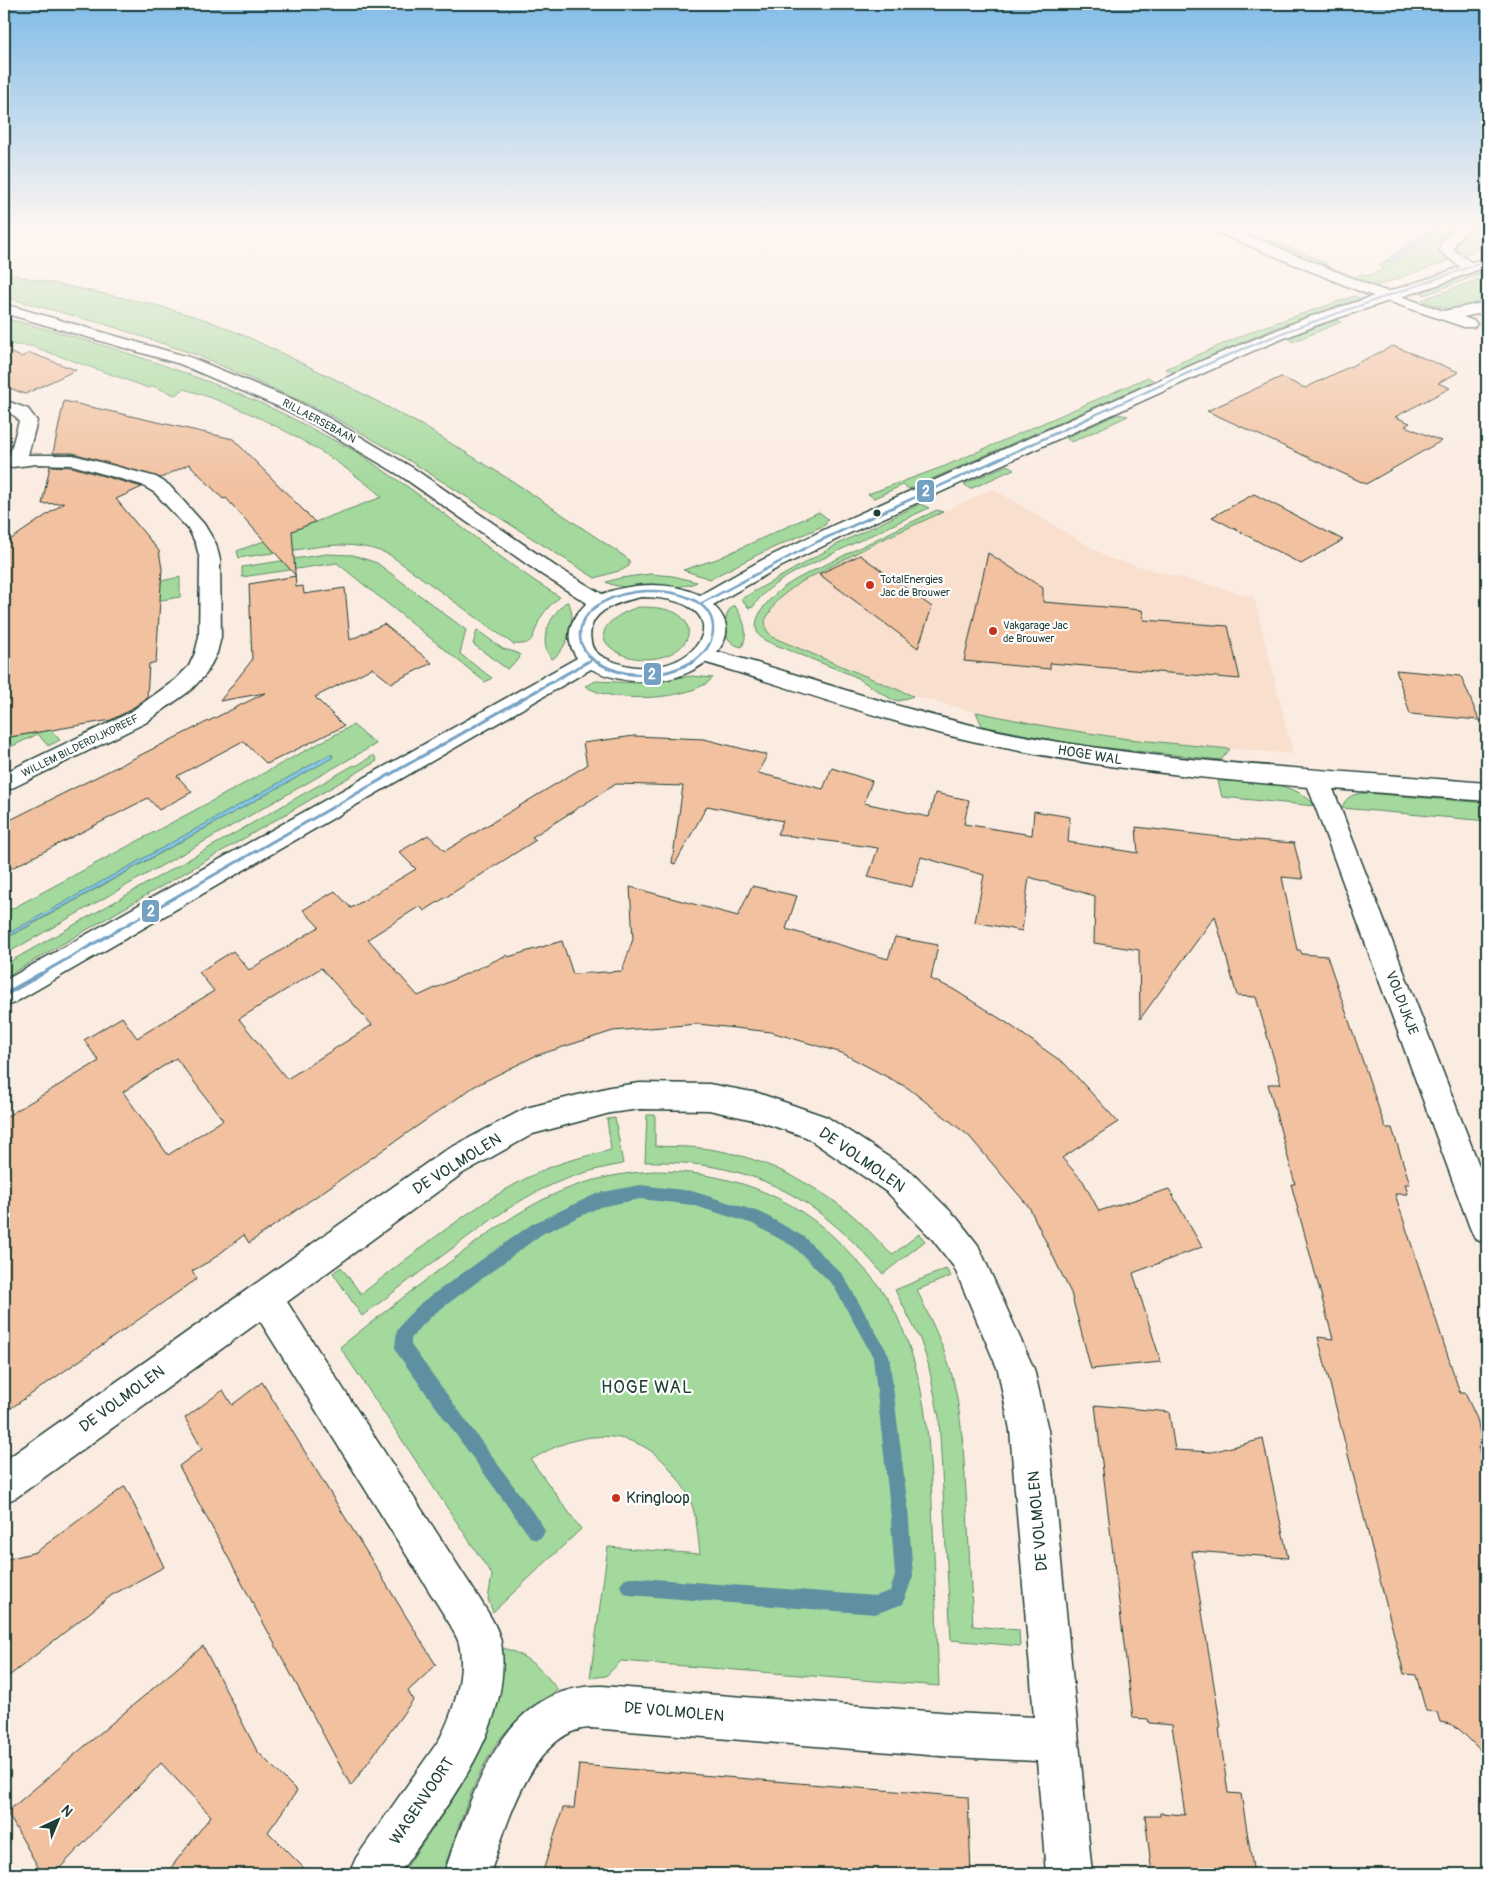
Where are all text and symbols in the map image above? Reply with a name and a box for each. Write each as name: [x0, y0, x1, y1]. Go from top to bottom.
street label: RILLAERSEBAAN: [280, 396, 358, 446]
line badge: 2: [916, 479, 935, 503]
text: 2: [922, 483, 930, 500]
unlabelled marker: [872, 508, 882, 518]
place label: TotalEnergies Jac de Brouwer: [880, 573, 950, 599]
marker: TotalEnergies Jac de Brouwer: [864, 579, 876, 591]
place label: Vakgarage Jac de Brouwer: [1003, 619, 1069, 645]
marker: Vakgarage Jac de Brouwer: [987, 625, 999, 637]
line badge: 2: [643, 662, 662, 686]
text: 2: [648, 666, 656, 683]
street label: WILLEM BILDERDIJKDREEF: [19, 712, 141, 780]
street label: HOGE WAL: [1056, 741, 1124, 769]
line badge: 2: [141, 899, 160, 923]
text: 2: [147, 903, 155, 920]
street label: VOLDIJKJE: [1382, 969, 1422, 1037]
street label: DE VOLMOLEN: [815, 1123, 909, 1197]
street label: DE VOLMOLEN: [409, 1129, 505, 1199]
street label: DE VOLMOLEN: [75, 1361, 169, 1437]
district label: HOGE WAL: [601, 1376, 693, 1399]
street label: DE VOLMOLEN: [1024, 1470, 1052, 1572]
place label: Kringloop: [626, 1488, 690, 1508]
marker: Kringloop: [610, 1492, 622, 1504]
street label: DE VOLMOLEN: [623, 1698, 725, 1726]
street label: WAGENVOORT: [385, 1753, 459, 1849]
north arrow: [32, 1796, 82, 1846]
text: N: [57, 1802, 76, 1820]

